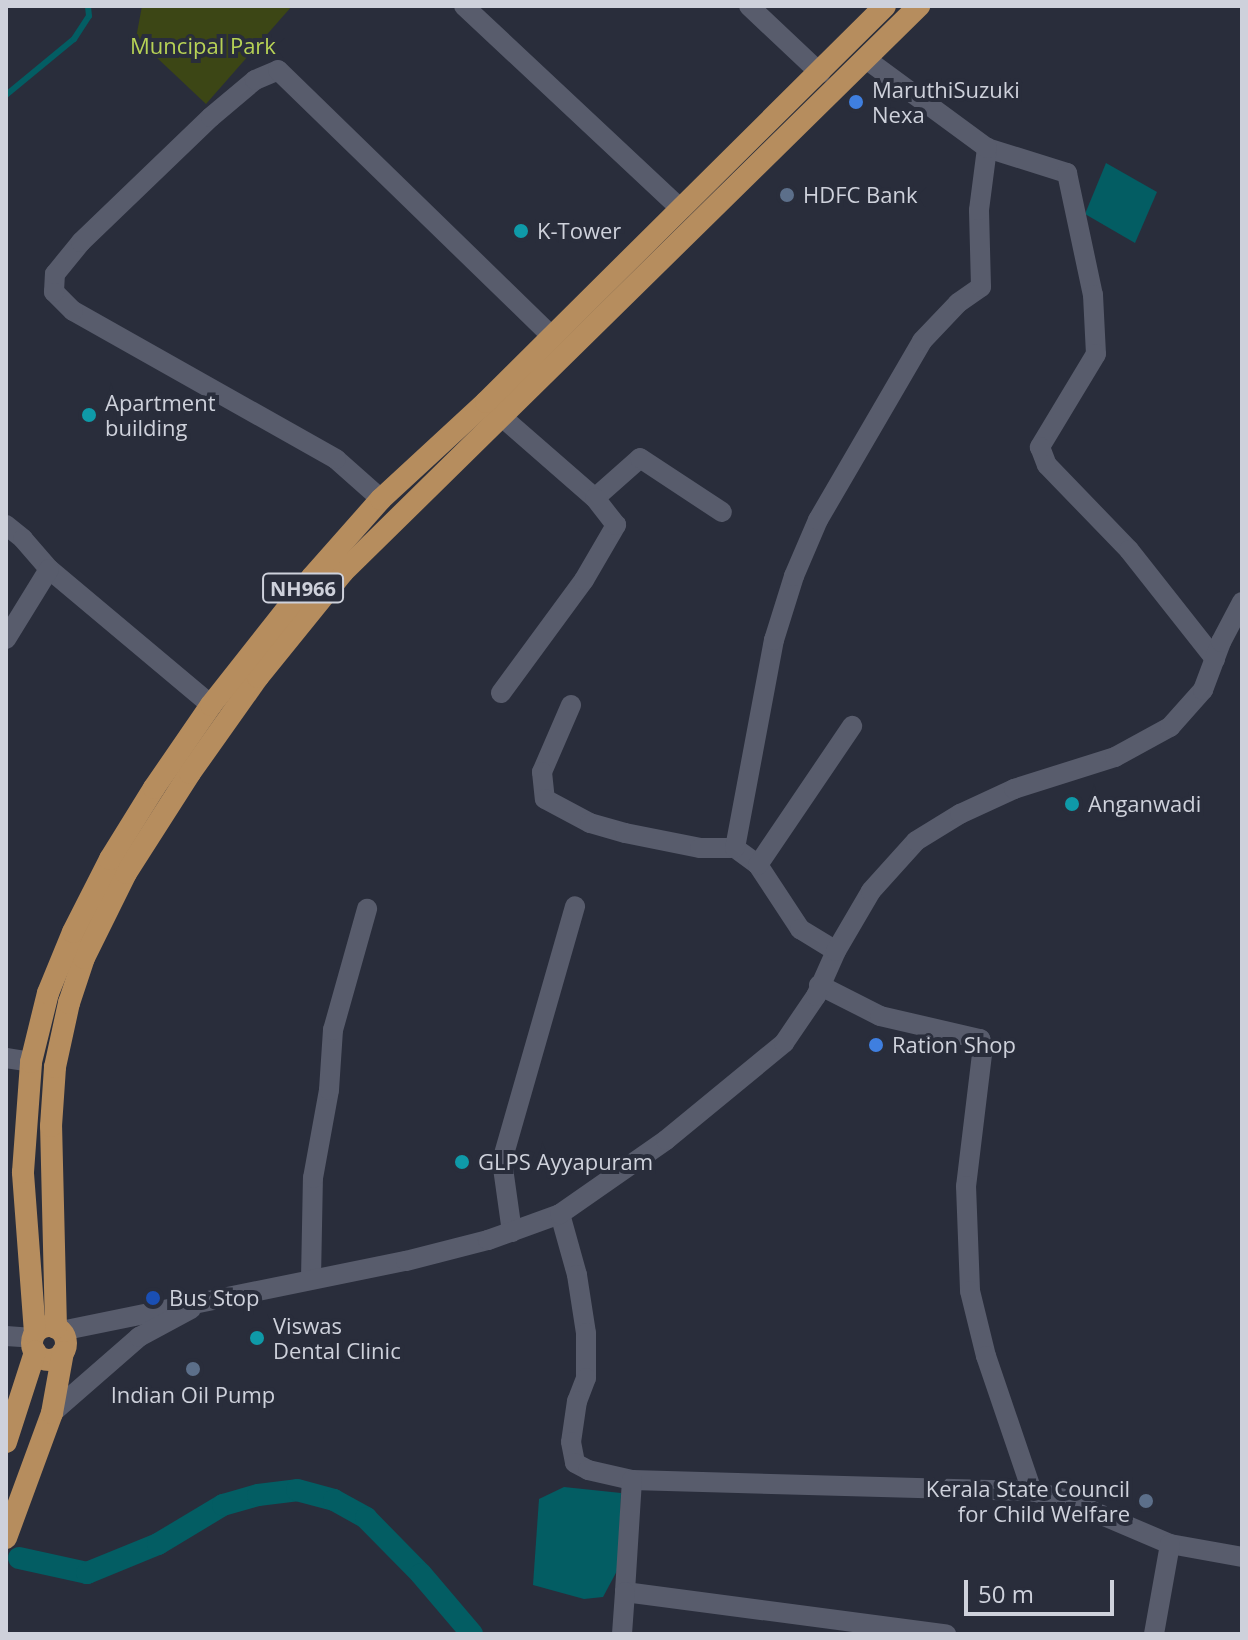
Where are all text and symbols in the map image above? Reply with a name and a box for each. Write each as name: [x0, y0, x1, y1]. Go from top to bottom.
park label: Muncipal Park: [130, 33, 276, 59]
place label: MaruthiSuzuki Nexa: [872, 76, 1020, 128]
marker: MaruthiSuzuki Nexa: [847, 93, 865, 111]
place label: HDFC Bank: [803, 182, 918, 208]
marker: HDFC Bank: [778, 186, 796, 204]
place label: K-Tower: [537, 218, 621, 244]
marker: K-Tower: [512, 222, 530, 240]
place label: Apartment building: [105, 389, 215, 440]
marker: Apartment building: [80, 406, 98, 424]
road number: NH966: [261, 572, 345, 604]
place label: Anganwadi: [1088, 791, 1201, 817]
marker: Anganwadi: [1063, 795, 1081, 813]
place label: Ration Shop: [892, 1032, 1016, 1058]
marker: Ration Shop: [867, 1036, 885, 1054]
place label: GLPS Ayyapuram: [478, 1149, 653, 1175]
marker: GLPS Ayyapuram: [453, 1153, 471, 1171]
place label: Bus Stop: [169, 1285, 260, 1311]
marker: Bus Stop: [144, 1289, 162, 1307]
place label: Viswas Dental Clinic: [273, 1312, 401, 1364]
marker: Viswas Dental Clinic: [248, 1329, 266, 1347]
marker: Indian Oil Pump: [184, 1360, 202, 1378]
place label: Indian Oil Pump: [111, 1382, 275, 1408]
place label: Kerala State Council for Child Welfare: [926, 1475, 1130, 1526]
marker: Kerala State Council for Child Welfare: [1137, 1492, 1155, 1510]
scale bar: [968, 1564, 1118, 1614]
text: 50 m: [978, 1577, 1034, 1610]

